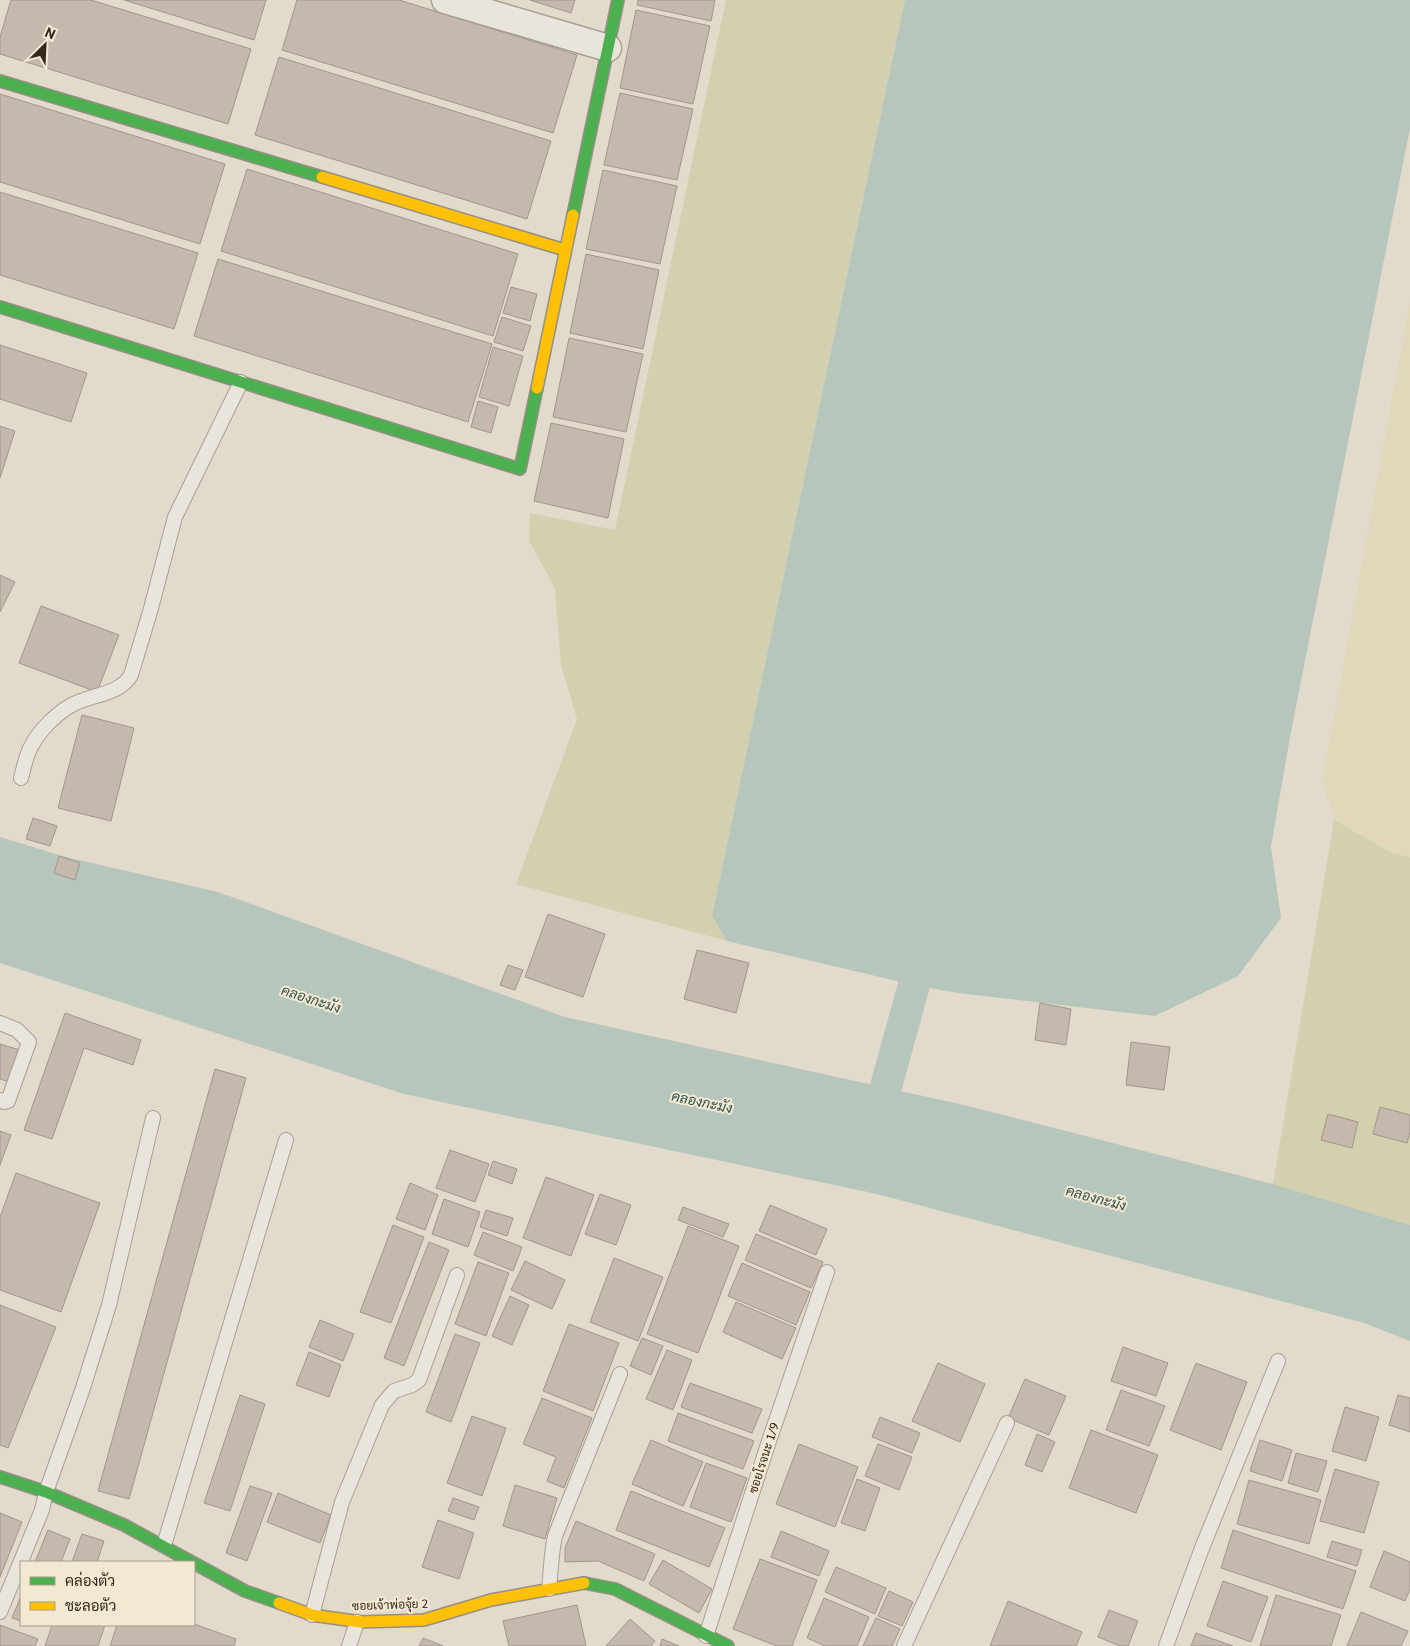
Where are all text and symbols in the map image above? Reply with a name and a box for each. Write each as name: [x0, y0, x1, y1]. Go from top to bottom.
north arrow: [20, 20, 70, 70]
text: N: [43, 22, 59, 42]
water label: คลองกะมัง: [279, 980, 343, 1016]
water label: คลองกะมัง: [670, 1086, 734, 1116]
water label: คลองกะมัง: [1064, 1180, 1128, 1214]
street label: ซอยโรจนะ 1/9: [744, 1420, 782, 1495]
legend: [20, 1561, 195, 1626]
text: คล่องตัว: [65, 1570, 115, 1589]
text: ชะลอตัว: [65, 1595, 116, 1614]
street label: ซอยเจ้าพ่อจุ้ย 2: [352, 1595, 429, 1615]

